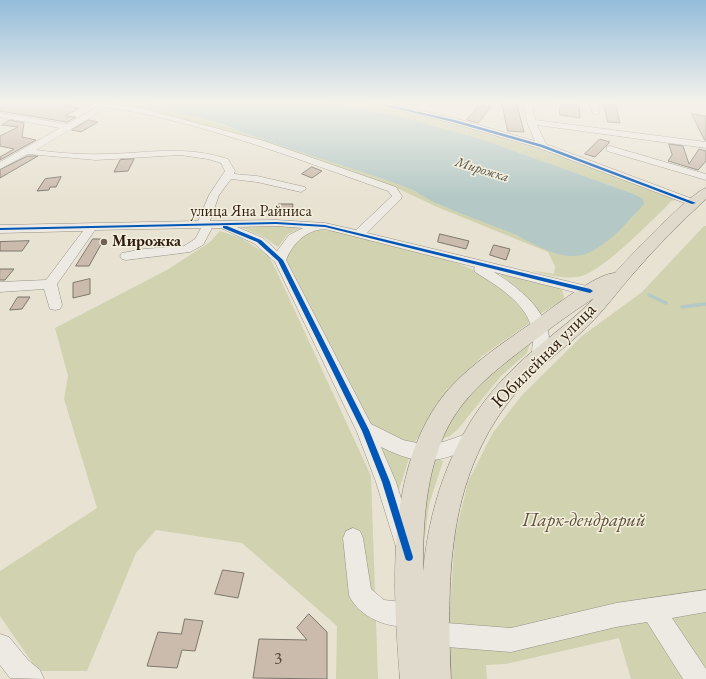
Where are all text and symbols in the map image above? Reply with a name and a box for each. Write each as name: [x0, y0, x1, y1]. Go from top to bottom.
water label: Мирожка: [453, 154, 511, 186]
street label: улица Яна Райниса: [190, 202, 312, 222]
place label: Мирожка: [112, 232, 181, 252]
marker: Мирожка: [99, 237, 109, 247]
street label: Юбилейная улица: [487, 299, 601, 413]
park label: Парк-дендрарий: [522, 510, 646, 532]
house number: 3: [274, 649, 282, 669]

